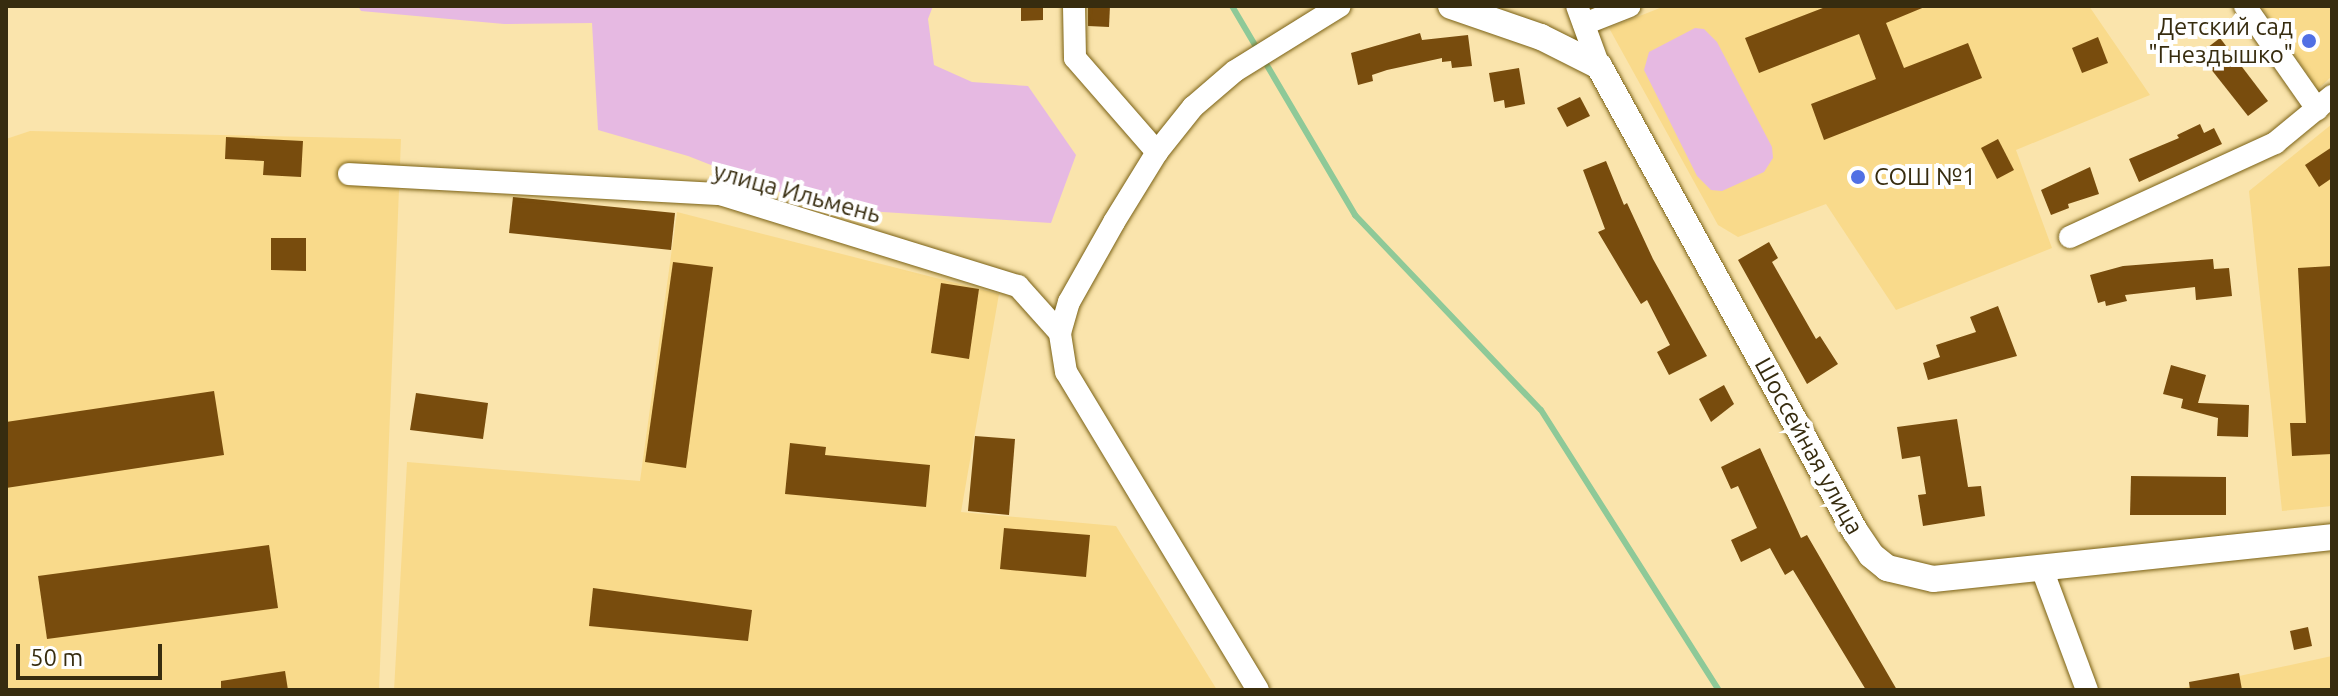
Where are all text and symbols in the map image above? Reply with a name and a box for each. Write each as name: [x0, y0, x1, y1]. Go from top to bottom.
place label: Детский сад "Гнездышко": [2148, 13, 2293, 69]
marker: Детский сад "Гнездышко": [2300, 32, 2318, 50]
street label: улица Ильмень: [710, 157, 884, 229]
place label: СОШ №1: [1874, 163, 1976, 191]
marker: СОШ №1: [1849, 168, 1867, 186]
street label: Шоссейная улица: [1749, 353, 1869, 539]
scale bar: [20, 628, 166, 678]
text: 50 m: [30, 644, 83, 671]

